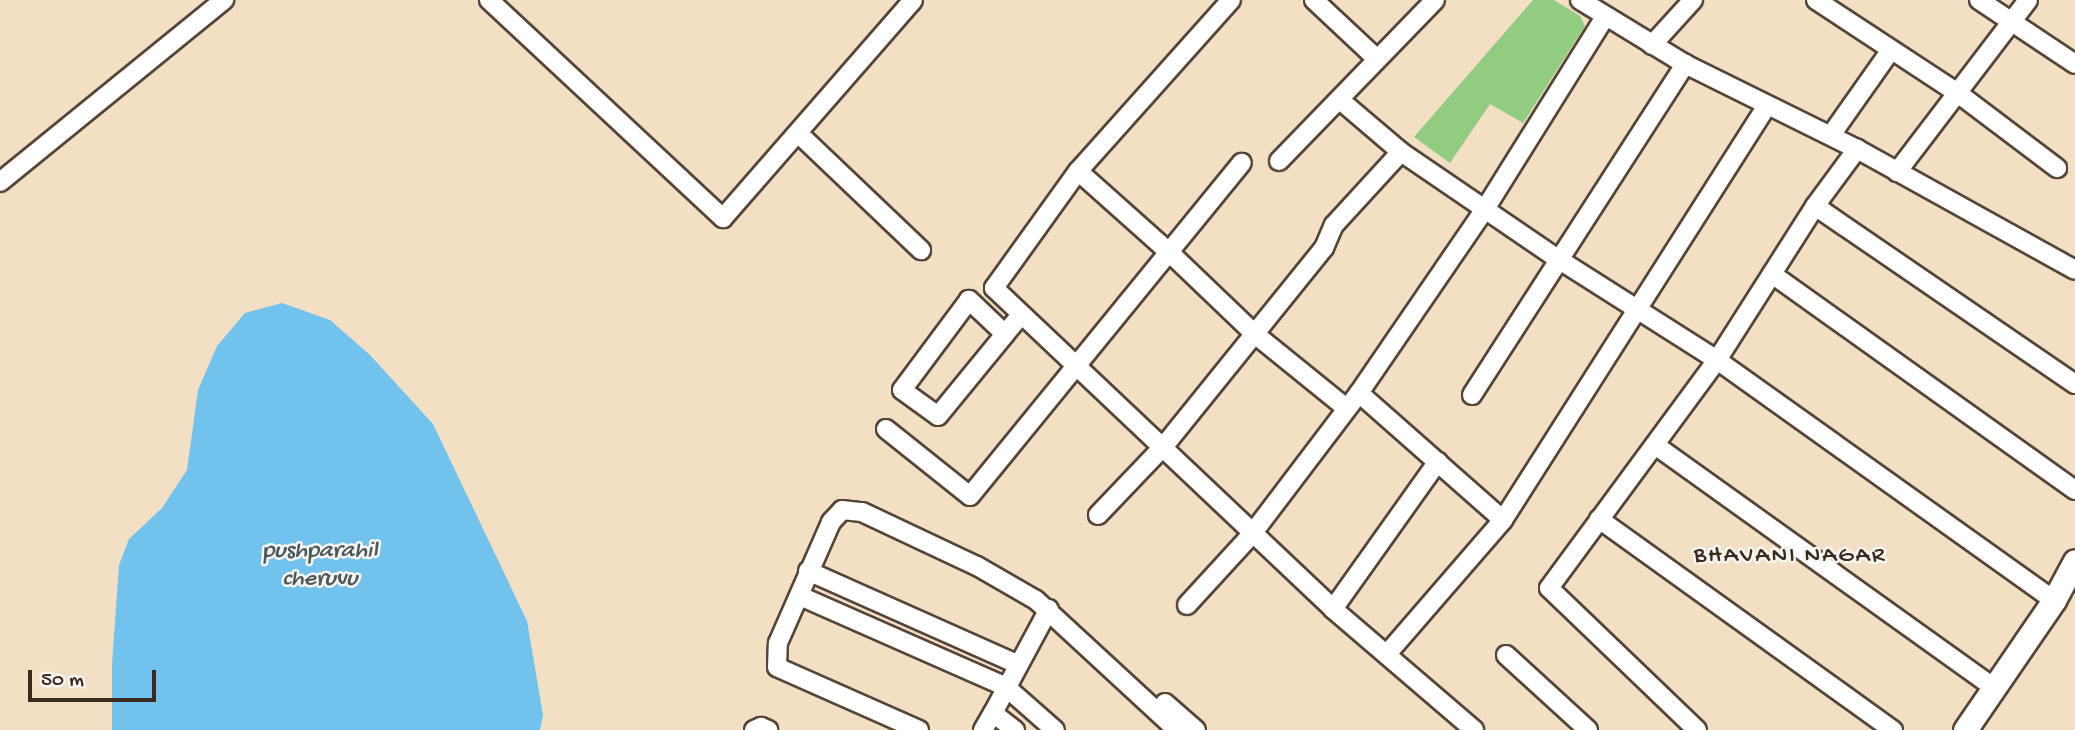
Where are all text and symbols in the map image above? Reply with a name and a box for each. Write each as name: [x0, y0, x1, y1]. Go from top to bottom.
water label: pushparahil cheruvu: [262, 538, 378, 594]
district label: BHAVANI NAGAR: [1695, 543, 1885, 571]
scale bar: [32, 656, 159, 700]
text: 50 m: [41, 669, 84, 694]

